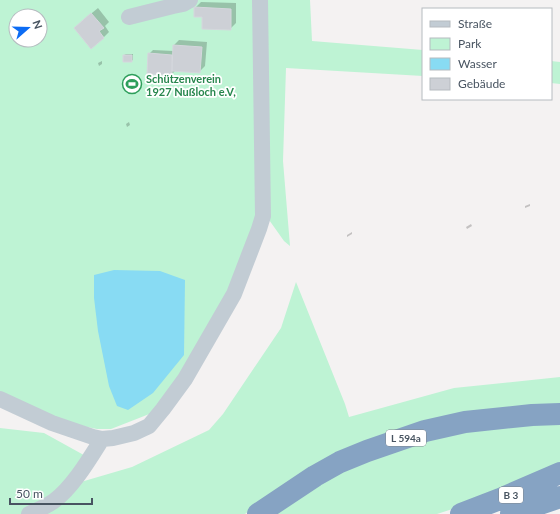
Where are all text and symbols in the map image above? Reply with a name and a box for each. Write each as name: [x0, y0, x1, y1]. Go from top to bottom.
north arrow: [8, 8, 48, 48]
legend: [422, 8, 552, 100]
text: Straße: [458, 16, 492, 31]
text: N: [30, 18, 45, 31]
text: Park: [458, 36, 482, 51]
text: Wasser: [458, 56, 497, 71]
place label: Schützenverein 1927 Nußloch e.V,: [146, 72, 236, 98]
sports icon: Schützenverein 1927 Nußloch e.V,: [121, 73, 143, 95]
text: Gebäude: [458, 76, 505, 91]
road number: L 594a: [386, 430, 426, 446]
scale bar: [10, 480, 92, 506]
text: 50 m: [16, 486, 43, 501]
road number: B 3: [499, 487, 523, 503]

